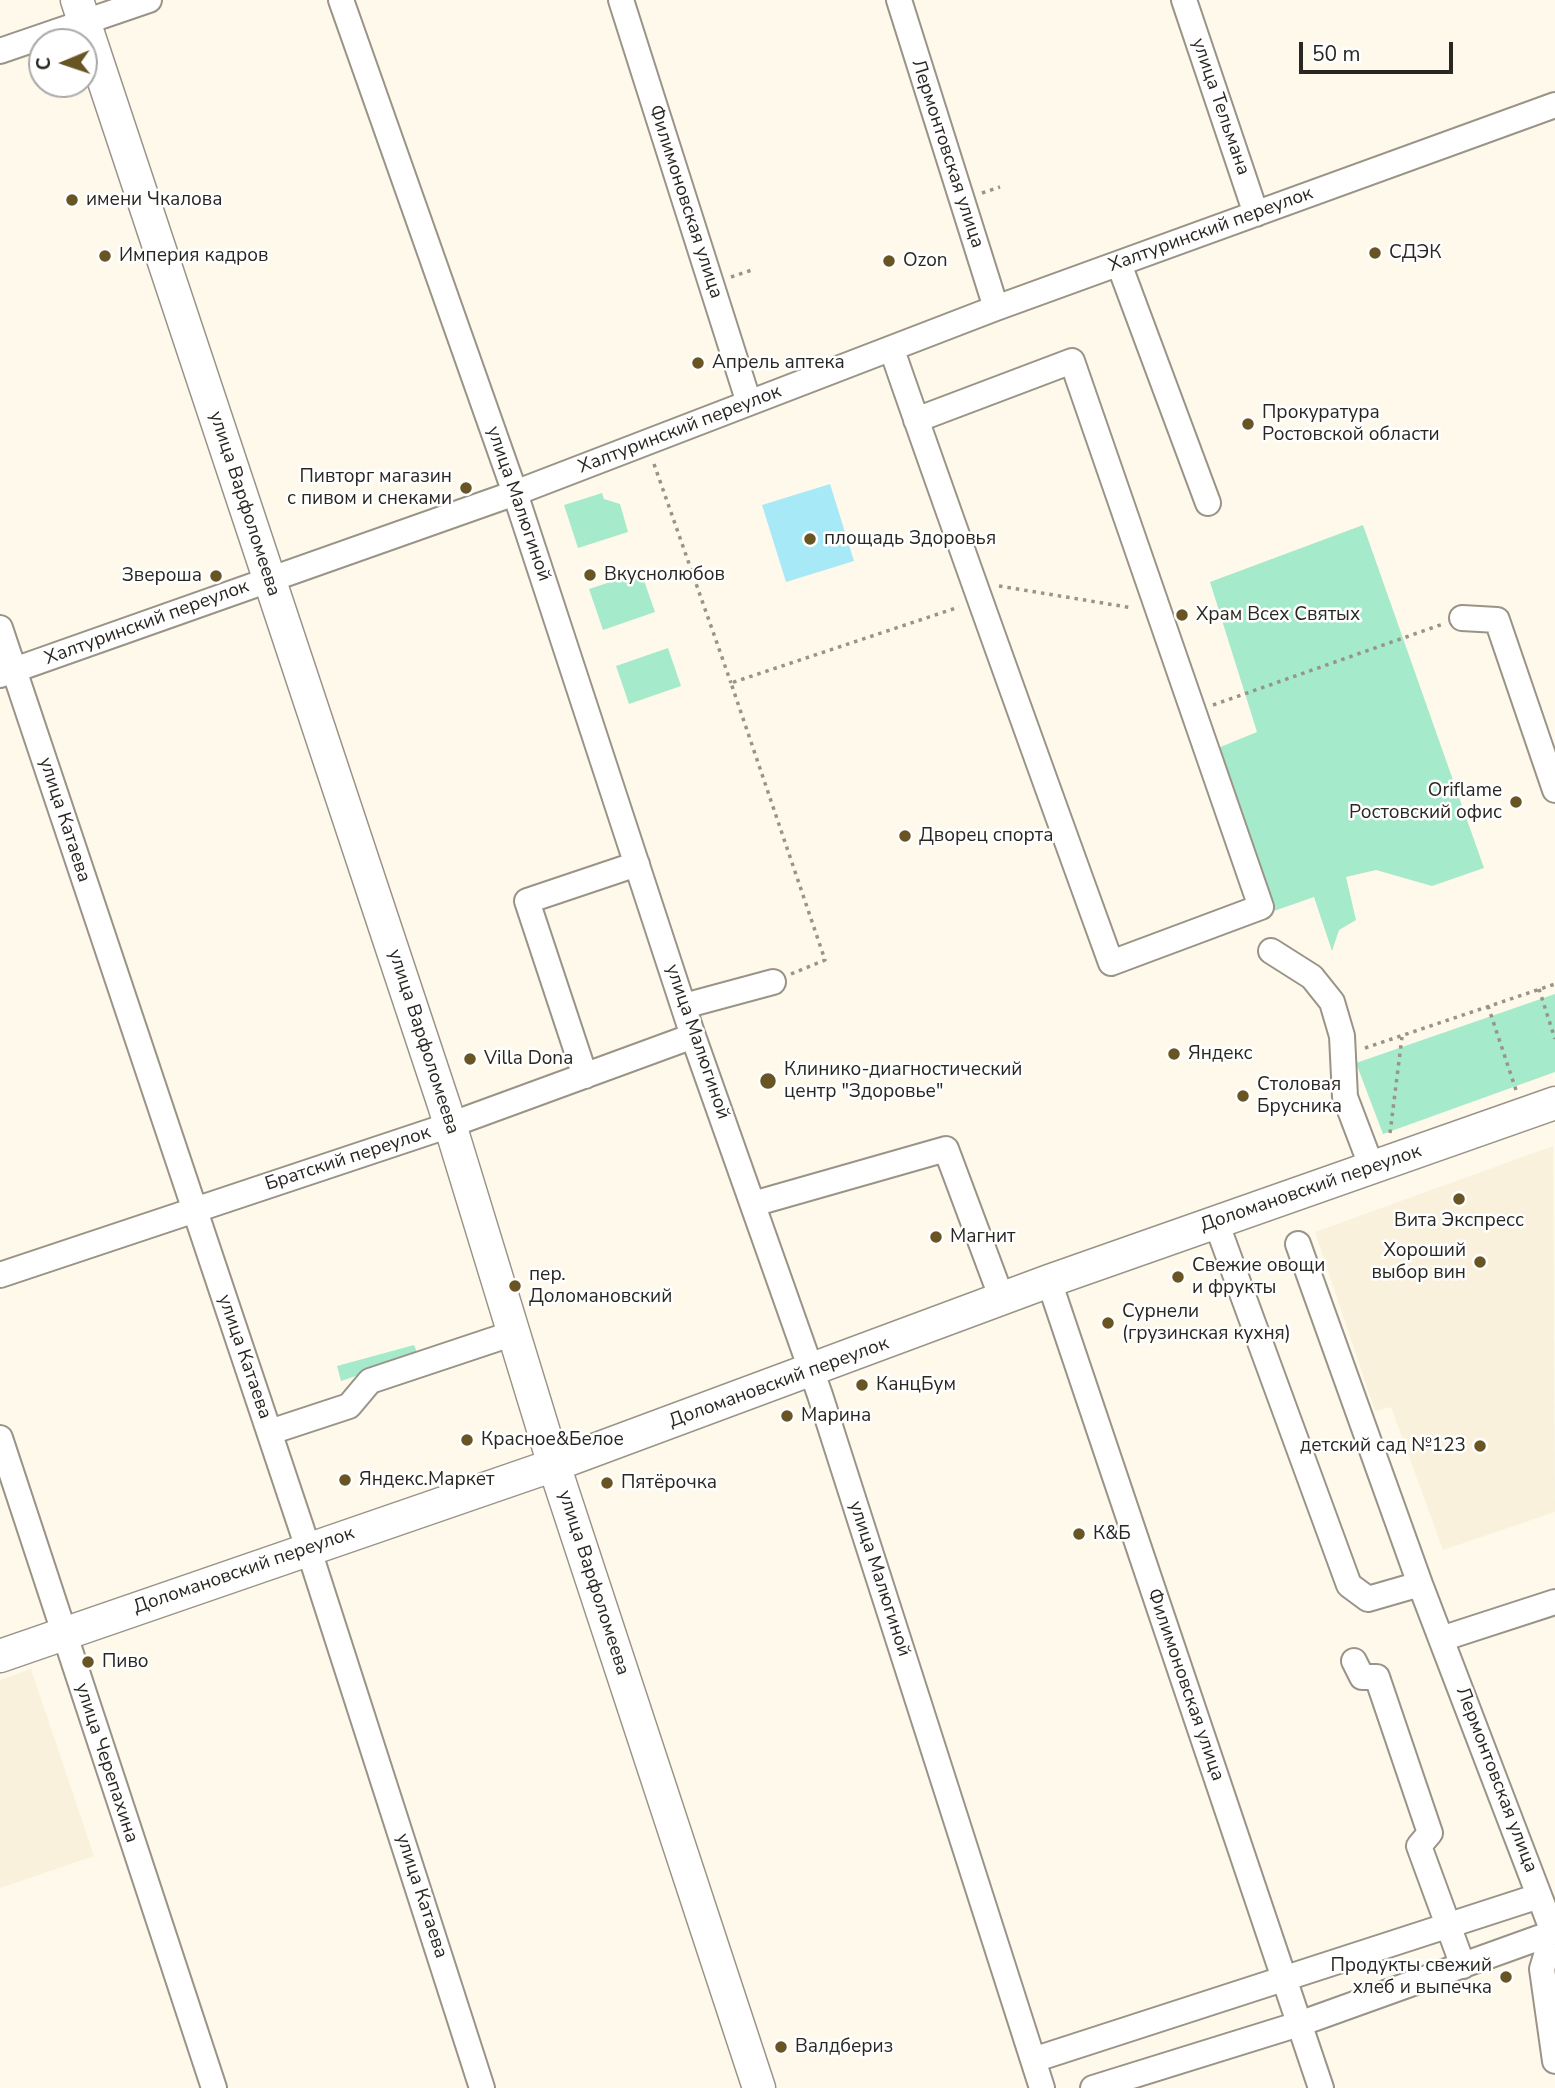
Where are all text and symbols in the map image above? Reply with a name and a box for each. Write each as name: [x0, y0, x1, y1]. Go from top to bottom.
north arrow: [28, 28, 98, 98]
scale bar: [1303, 28, 1457, 72]
street label: улица Тельмана: [1186, 35, 1254, 179]
text: 50 m: [1312, 40, 1361, 68]
text: С: [31, 57, 57, 71]
street label: Лермонтовская улица: [906, 57, 988, 251]
street label: Филимоновская улица: [643, 102, 727, 302]
street label: Халтуринский переулок: [1106, 182, 1316, 278]
place label: имени Чкалова: [86, 189, 222, 211]
marker: имени Чкалова: [64, 192, 80, 208]
place label: СДЭК: [1389, 242, 1442, 264]
place label: Империя кадров: [119, 245, 268, 267]
marker: СДЭК: [1367, 245, 1383, 261]
marker: Империя кадров: [97, 248, 113, 264]
place label: Ozon: [903, 250, 948, 272]
marker: Ozon: [881, 253, 897, 269]
place label: Апрель аптека: [712, 352, 845, 374]
marker: Апрель аптека: [690, 355, 706, 371]
street label: Халтуринский переулок: [575, 381, 785, 479]
place label: Прокуратура Ростовской области: [1262, 402, 1440, 446]
street label: улица Варфоломеева: [203, 409, 285, 599]
marker: Прокуратура Ростовской области: [1240, 416, 1256, 432]
street label: улица Малюгиной: [481, 424, 555, 584]
place label: Пивторг магазин с пивом и снеками: [287, 466, 452, 510]
marker: Пивторг магазин с пивом и снеками: [458, 480, 474, 496]
place label: площадь Здоровья: [824, 528, 996, 550]
marker: площадь Здоровья: [802, 531, 818, 547]
place label: Вкуснолюбов: [604, 564, 725, 586]
place label: Звероша: [122, 565, 202, 587]
marker: Вкуснолюбов: [582, 567, 598, 583]
marker: Звероша: [208, 568, 224, 584]
street label: Халтуринский переулок: [42, 575, 252, 671]
place label: Храм Всех Святых: [1196, 604, 1360, 626]
marker: Храм Всех Святых: [1174, 607, 1190, 623]
street label: улица Катаева: [33, 755, 95, 885]
place label: Oriflame Ростовский офис: [1349, 780, 1502, 824]
marker: Oriflame Ростовский офис: [1508, 794, 1524, 810]
place label: Дворец спорта: [919, 825, 1054, 847]
marker: Дворец спорта: [897, 828, 913, 844]
street label: улица Варфоломеева: [382, 947, 464, 1137]
street label: улица Малюгиной: [660, 962, 734, 1122]
place label: Яндекс: [1188, 1043, 1252, 1065]
marker: Яндекс: [1166, 1046, 1182, 1062]
place label: Villa Dona: [484, 1048, 573, 1070]
marker: Villa Dona: [462, 1051, 478, 1067]
place label: Клинико-диагностический центр "Здоровье": [784, 1059, 1022, 1103]
marker: Клинико-диагностический центр "Здоровье": [758, 1071, 778, 1091]
place label: Столовая Брусника: [1257, 1074, 1342, 1118]
marker: Столовая Брусника: [1235, 1088, 1251, 1104]
street label: Братский переулок: [263, 1122, 433, 1196]
street label: Доломановский переулок: [1198, 1140, 1424, 1238]
marker: Вита Экспресс: [1451, 1191, 1467, 1207]
place label: Вита Экспресс: [1394, 1210, 1524, 1232]
place label: Магнит: [950, 1226, 1015, 1248]
marker: Магнит: [928, 1229, 944, 1245]
place label: Хороший выбор вин: [1371, 1240, 1466, 1284]
marker: Хороший выбор вин: [1472, 1254, 1488, 1270]
place label: Свежие овощи и фрукты: [1192, 1255, 1325, 1299]
place label: пер. Доломановский: [529, 1264, 672, 1308]
marker: Свежие овощи и фрукты: [1170, 1269, 1186, 1285]
marker: пер. Доломановский: [507, 1278, 523, 1294]
street label: улица Катаева: [212, 1292, 276, 1422]
place label: Сурнели (грузинская кухня): [1122, 1301, 1291, 1345]
marker: Сурнели (грузинская кухня): [1100, 1315, 1116, 1331]
street label: Доломановский переулок: [666, 1333, 892, 1433]
place label: КанцБум: [876, 1374, 956, 1396]
marker: КанцБум: [854, 1377, 870, 1393]
place label: Марина: [801, 1405, 871, 1427]
marker: Марина: [779, 1408, 795, 1424]
place label: Красное&Белое: [481, 1429, 624, 1451]
marker: Красное&Белое: [459, 1432, 475, 1448]
place label: детский сад №123: [1300, 1435, 1466, 1457]
marker: детский сад №123: [1472, 1438, 1488, 1454]
place label: Яндекс.Маркет: [359, 1469, 494, 1491]
marker: Яндекс.Маркет: [337, 1472, 353, 1488]
place label: Пятёрочка: [621, 1472, 717, 1494]
marker: Пятёрочка: [599, 1475, 615, 1491]
street label: улица Варфоломеева: [552, 1488, 634, 1678]
street label: улица Малюгиной: [843, 1498, 915, 1660]
street label: Доломановский переулок: [131, 1522, 357, 1620]
place label: К&Б: [1093, 1523, 1131, 1545]
marker: К&Б: [1071, 1526, 1087, 1542]
street label: Филимоновская улица: [1141, 1586, 1229, 1784]
place label: Пиво: [102, 1651, 149, 1673]
marker: Пиво: [80, 1654, 96, 1670]
street label: улица Черепахина: [69, 1680, 143, 1846]
street label: Лермонтовская улица: [1450, 1684, 1542, 1876]
street label: улица Катаева: [390, 1831, 452, 1961]
place label: Продукты свежий хлеб и выпечка: [1330, 1955, 1492, 1999]
marker: Продукты свежий хлеб и выпечка: [1498, 1969, 1514, 1985]
place label: Валдбериз: [795, 2036, 893, 2058]
marker: Валдбериз: [773, 2039, 789, 2055]

